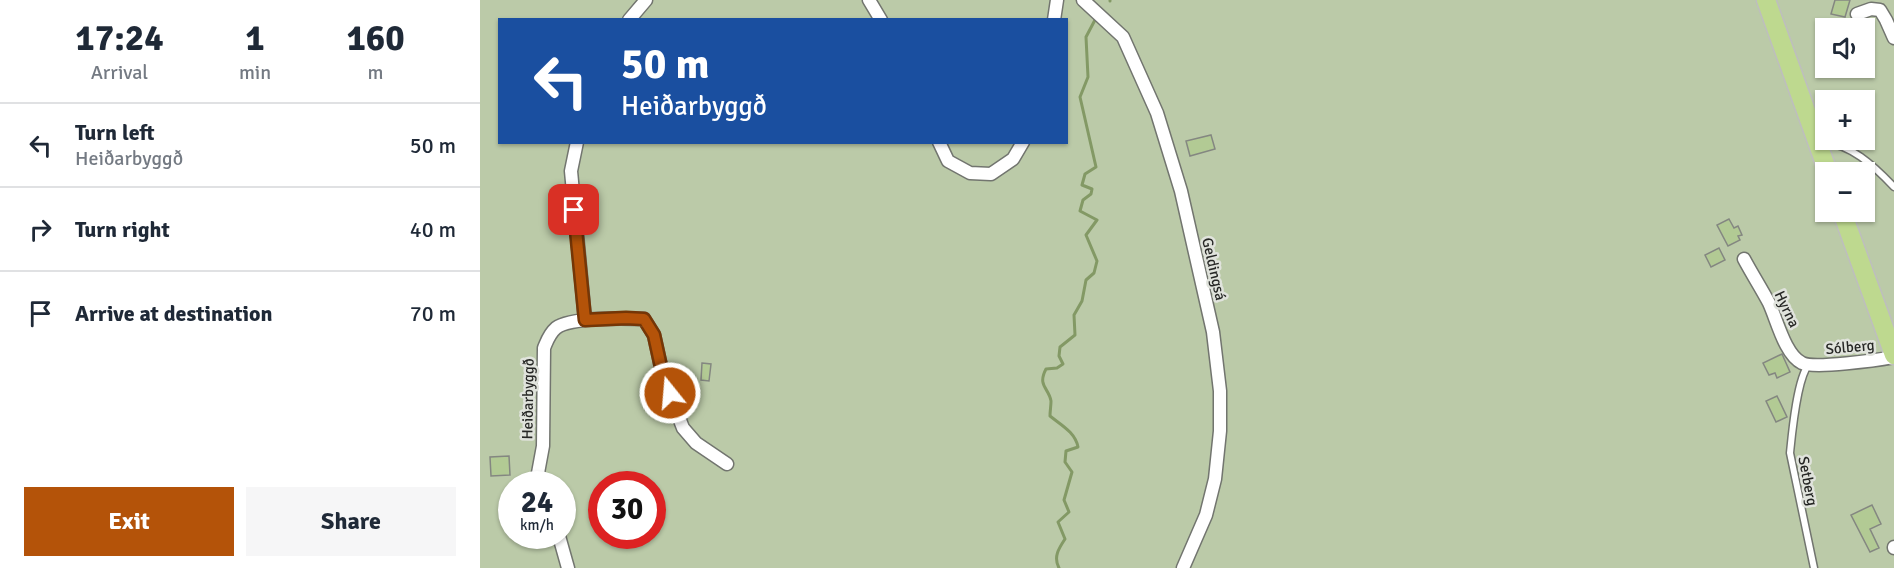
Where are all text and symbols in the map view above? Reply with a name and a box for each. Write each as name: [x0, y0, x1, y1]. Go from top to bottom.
text: 17:24: [75, 16, 164, 61]
text: 1: [245, 16, 265, 61]
text: 160: [346, 16, 405, 61]
map controls: [1815, 18, 1875, 222]
button: sound: [1815, 18, 1875, 78]
text: 50 m: [621, 39, 710, 90]
icon: left: [522, 42, 600, 120]
text: Arrival: [91, 60, 148, 85]
text: min: [239, 60, 271, 85]
text: m: [368, 60, 384, 85]
text: Heiðarbyggð: [621, 90, 767, 123]
button: +: [1815, 90, 1875, 150]
text: Turn left: [75, 119, 155, 146]
icon: left: [24, 129, 57, 162]
text: 50 m: [410, 132, 456, 159]
text: Heiðarbyggð: [75, 146, 183, 171]
button: −: [1815, 162, 1875, 222]
pin: [548, 184, 599, 235]
icon: arrive: [557, 193, 590, 226]
icon: right: [24, 213, 57, 246]
text: Turn right: [75, 216, 170, 243]
text: 40 m: [410, 216, 456, 243]
street label: Geldingsá: [1198, 236, 1230, 302]
street label: Hyrna: [1771, 288, 1803, 330]
icon: arrive: [24, 297, 57, 330]
text: Arrive at destination: [75, 300, 272, 327]
text: 70 m: [410, 300, 456, 327]
street label: Sólberg: [1825, 336, 1875, 358]
street label: Heiðarbyggð: [518, 358, 538, 440]
position arrow: [638, 361, 702, 425]
street label: Setberg: [1794, 455, 1822, 507]
speed limit sign: 30: [588, 471, 666, 549]
text: 24: [521, 484, 553, 521]
button: Exit: [24, 487, 234, 556]
button: Share: [246, 487, 456, 556]
text: km/h: [520, 516, 554, 534]

